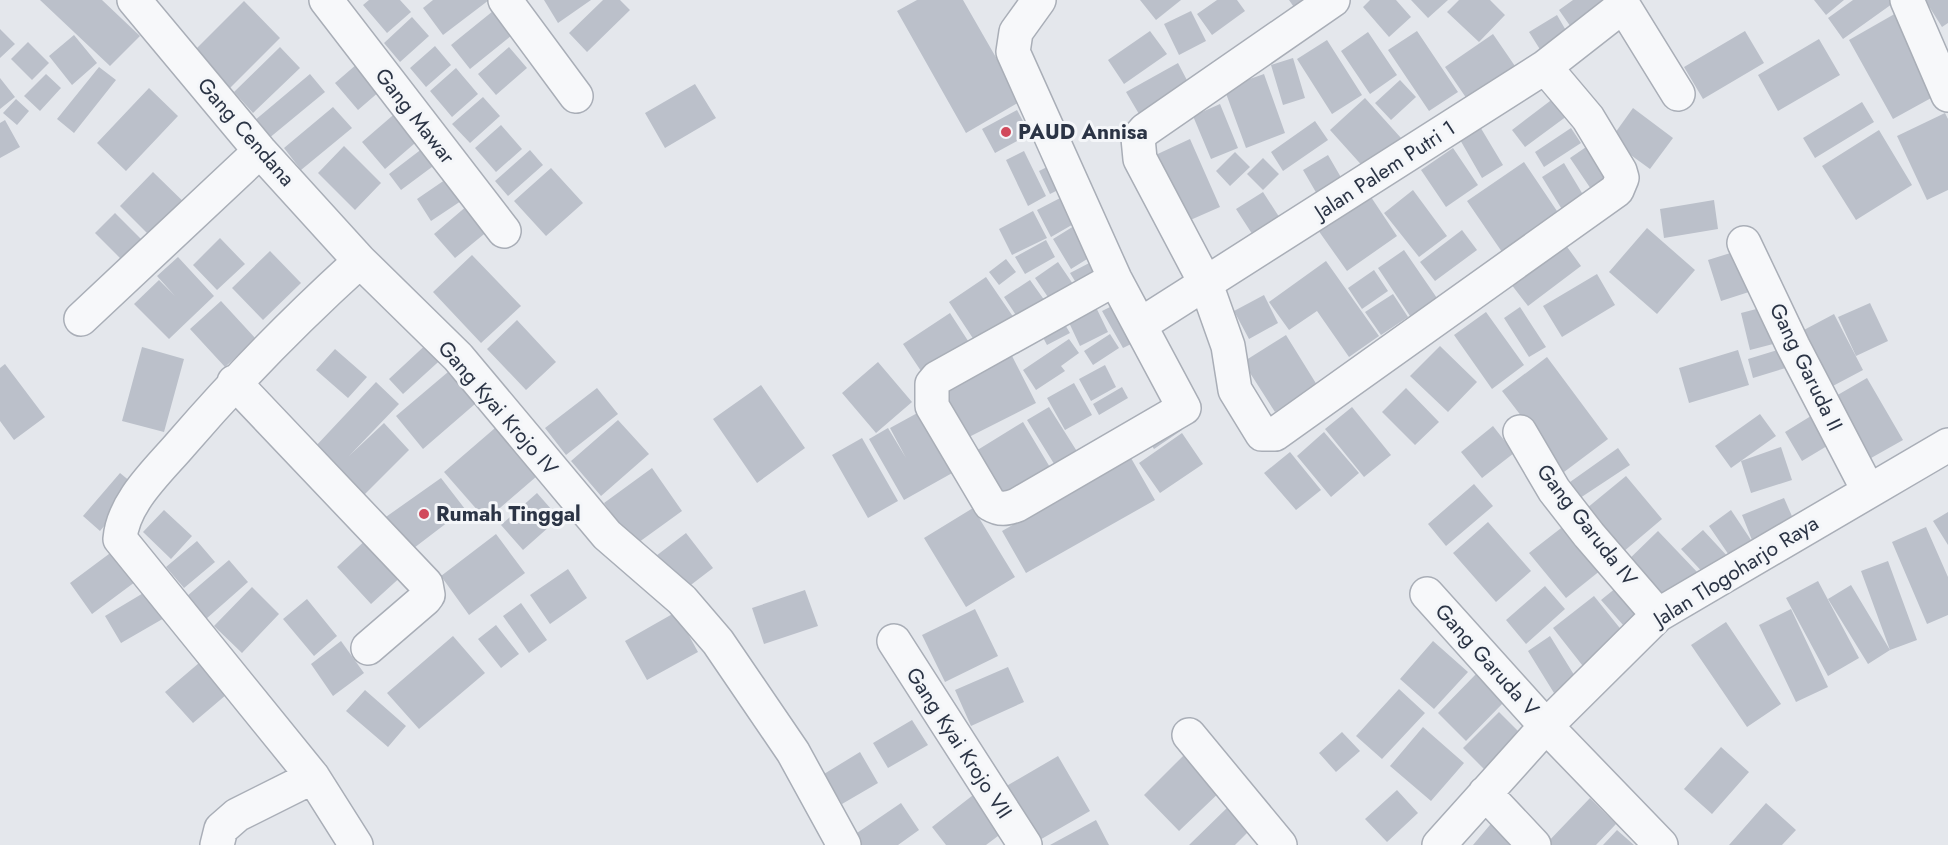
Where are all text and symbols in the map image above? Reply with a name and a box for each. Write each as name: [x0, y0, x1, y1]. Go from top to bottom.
street label: Gang Mawar: [368, 62, 462, 171]
street label: Gang Cendana: [190, 71, 302, 193]
street label: Jalan Palem Putri 1: [1306, 113, 1461, 228]
place label: PAUD Annisa: [1018, 117, 1148, 147]
marker: PAUD Annisa: [999, 125, 1013, 139]
street label: Gang Garuda II: [1762, 298, 1850, 436]
street label: Gang Kyai Krojo IV: [431, 334, 565, 482]
street label: Gang Garuda IV: [1530, 458, 1644, 593]
place label: Rumah Tinggal: [436, 499, 581, 529]
marker: Rumah Tinggal: [417, 507, 431, 521]
street label: Jalan Tlogoharjo Raya: [1645, 508, 1824, 635]
street label: Gang Garuda V: [1428, 597, 1546, 723]
street label: Gang Kyai Krojo VII: [899, 661, 1019, 825]

